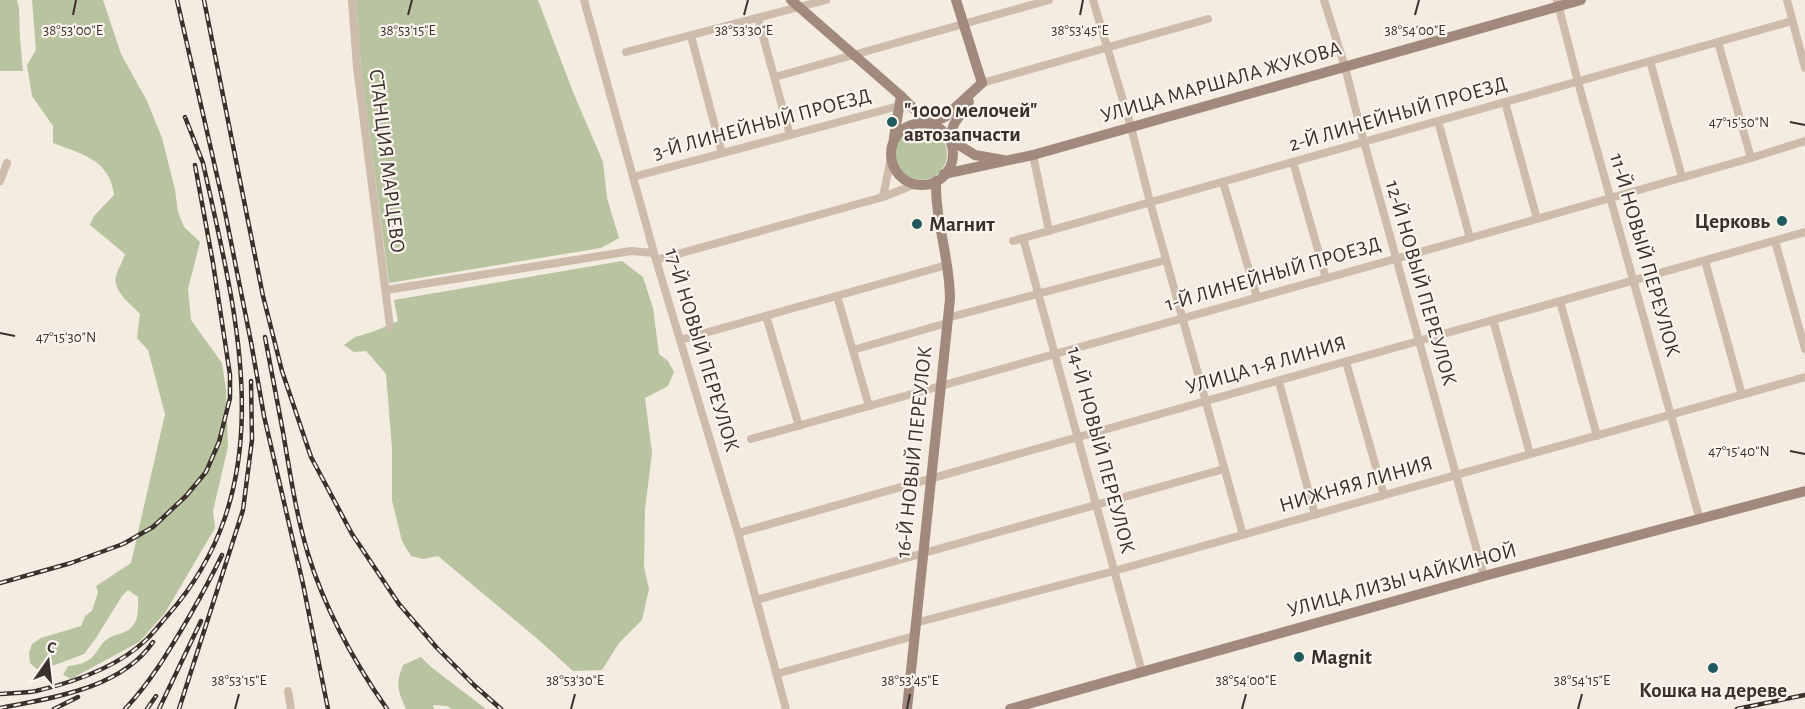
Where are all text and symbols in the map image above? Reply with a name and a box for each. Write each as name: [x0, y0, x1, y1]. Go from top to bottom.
text: 38°53'00"E: [43, 23, 103, 38]
text: 38°53'15"E: [380, 23, 436, 38]
text: 38°53'30"E: [715, 23, 773, 38]
text: 38°53'45"E: [1051, 23, 1109, 38]
text: 38°54'00"E: [1385, 23, 1445, 38]
street label: УЛИЦА МАРШАЛА ЖУКОВА: [1098, 38, 1344, 126]
street label: СТАНЦИЯ МАРЦЕВО: [365, 68, 409, 254]
street label: 2-Й ЛИНЕЙНЫЙ ПРОЕЗД: [1286, 72, 1509, 155]
street label: 3-Й ЛИНЕЙНЫЙ ПРОЕЗД: [650, 84, 873, 163]
place label: "1000 мелочей" автозапчасти: [904, 100, 1037, 145]
marker: "1000 мелочей" автозапчасти: [885, 115, 899, 129]
text: 47°15'50"N: [1709, 115, 1769, 130]
street label: 11-Й НОВЫЙ ПЕРЕУЛОК: [1606, 151, 1685, 359]
street label: 12-Й НОВЫЙ ПЕРЕУЛОК: [1382, 178, 1461, 388]
place label: Церковь: [1695, 211, 1770, 232]
place label: Магнит: [929, 214, 995, 235]
marker: Церковь: [1775, 214, 1789, 228]
marker: Магнит: [910, 217, 924, 231]
street label: 1-Й ЛИНЕЙНЫЙ ПРОЕЗД: [1163, 232, 1383, 315]
street label: 17-Й НОВЫЙ ПЕРЕУЛОК: [661, 246, 744, 454]
text: 47°15'30"N: [36, 330, 96, 345]
street label: УЛИЦА 1-Я ЛИНИЯ: [1183, 332, 1349, 398]
street label: 14-Й НОВЫЙ ПЕРЕУЛОК: [1063, 344, 1140, 556]
street label: 16-Й НОВЫЙ ПЕРЕУЛОК: [891, 345, 936, 559]
text: 47°15'40"N: [1708, 444, 1770, 459]
street label: НИЖНЯЯ ЛИНИЯ: [1277, 452, 1435, 516]
street label: УЛИЦА ЛИЗЫ ЧАЙКИНОЙ: [1285, 538, 1519, 621]
north arrow: [18, 631, 78, 691]
text: С: [45, 639, 58, 656]
place label: Magnit: [1311, 647, 1372, 668]
marker: Magnit: [1292, 650, 1306, 664]
marker: Кошка на дереве: [1706, 661, 1720, 675]
text: 38°53'15"E: [211, 673, 267, 688]
text: 38°53'30"E: [546, 673, 604, 688]
text: 38°53'45"E: [881, 673, 939, 688]
text: 38°54'00"E: [1216, 673, 1276, 688]
text: 38°54'15"E: [1554, 673, 1610, 688]
place label: Кошка на дереве: [1639, 680, 1787, 701]

